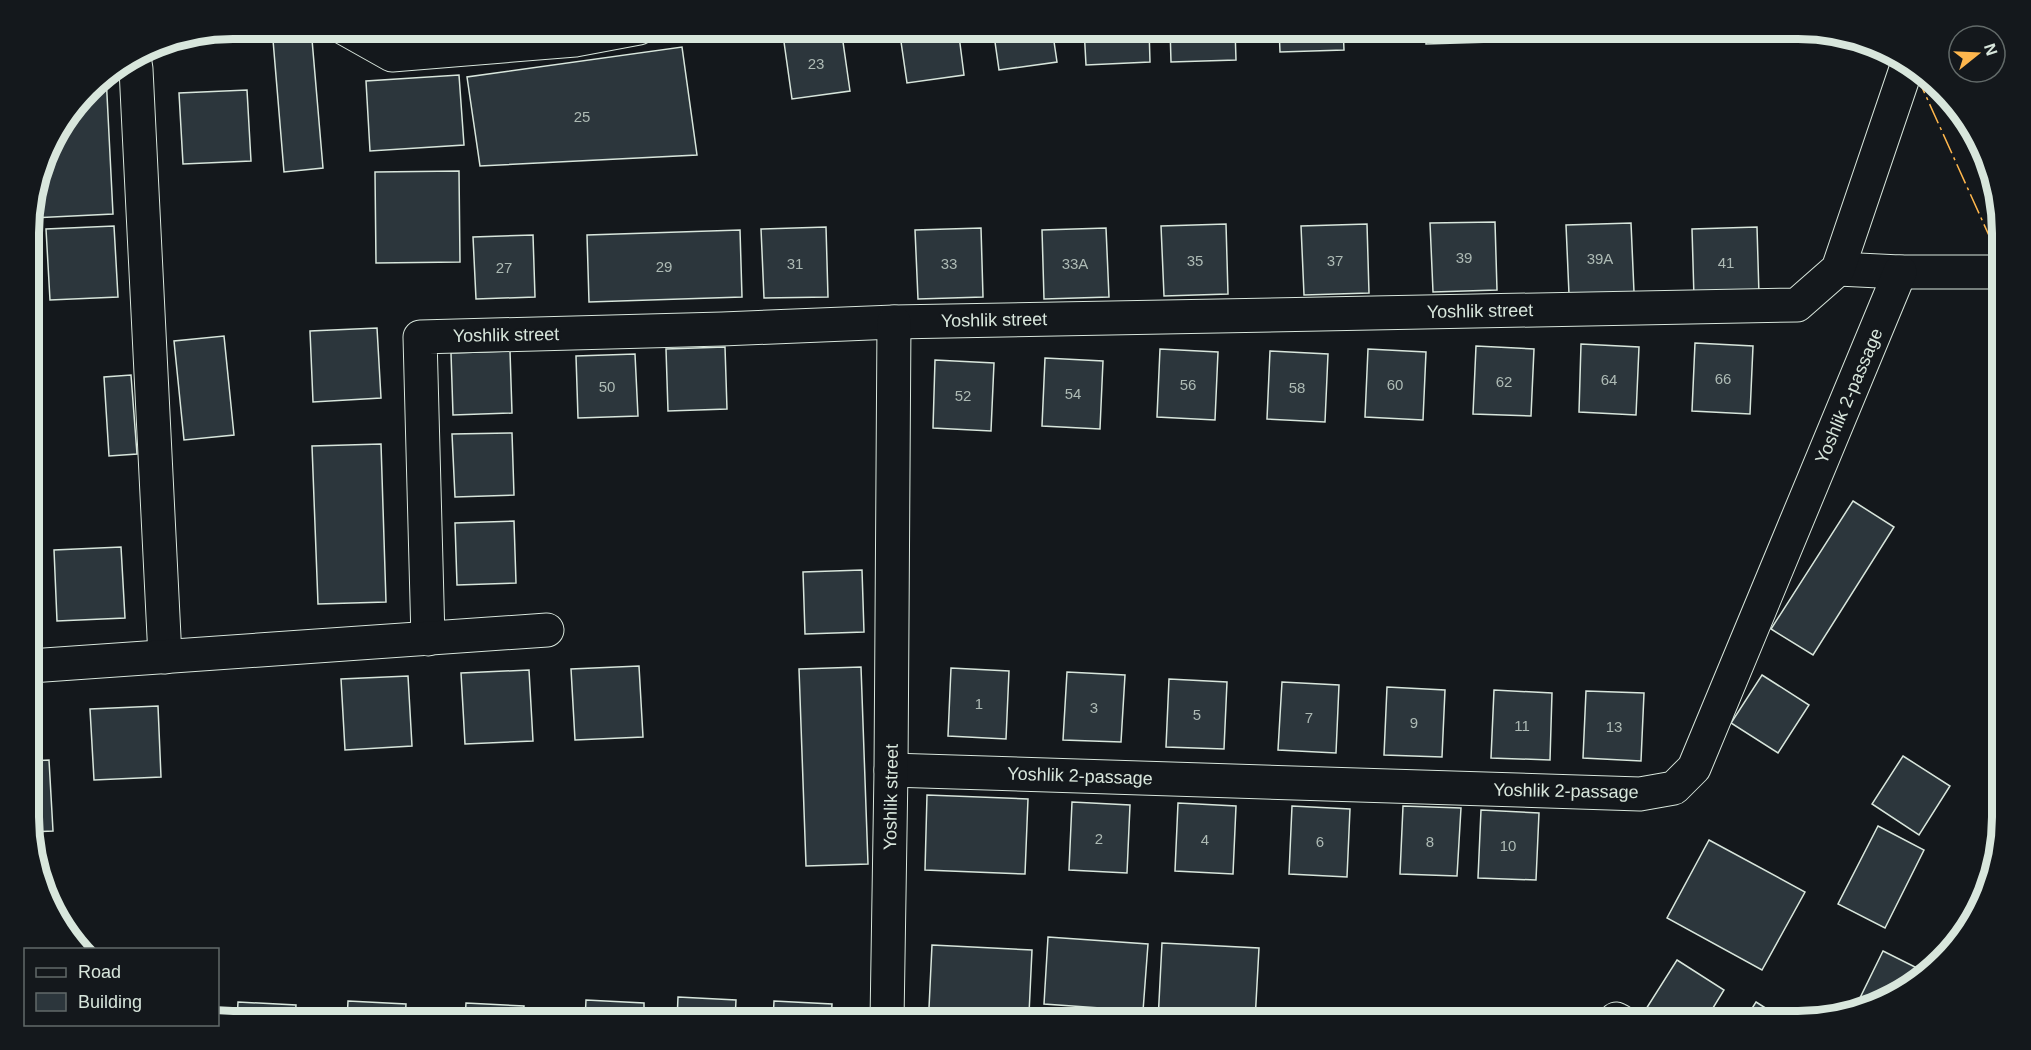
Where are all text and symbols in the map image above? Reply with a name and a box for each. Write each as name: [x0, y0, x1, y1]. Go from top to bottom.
north arrow: [1947, 24, 2007, 84]
text: N: [1981, 41, 2001, 58]
house number: 23: [808, 55, 824, 72]
house number: 25: [574, 108, 590, 125]
house number: 39: [1456, 249, 1472, 266]
house number: 39A: [1587, 250, 1613, 267]
house number: 35: [1187, 252, 1203, 269]
house number: 37: [1327, 252, 1343, 269]
house number: 41: [1718, 254, 1734, 271]
house number: 31: [787, 255, 803, 272]
house number: 33: [941, 255, 957, 272]
house number: 33A: [1062, 255, 1088, 272]
house number: 29: [656, 258, 672, 275]
house number: 27: [496, 259, 512, 276]
street label: Yoshlik street: [1427, 300, 1533, 322]
street label: Yoshlik street: [941, 309, 1047, 331]
street label: Yoshlik street: [453, 324, 559, 346]
street label: Yoshlik 2-passage: [1811, 325, 1887, 467]
house number: 66: [1715, 370, 1731, 387]
house number: 64: [1601, 371, 1617, 388]
house number: 62: [1496, 373, 1512, 390]
house number: 56: [1180, 376, 1196, 393]
house number: 60: [1387, 376, 1403, 393]
house number: 50: [599, 378, 615, 395]
house number: 58: [1289, 379, 1305, 396]
house number: 54: [1065, 385, 1081, 402]
house number: 52: [955, 387, 971, 404]
house number: 1: [975, 695, 983, 712]
house number: 3: [1090, 699, 1098, 716]
house number: 5: [1193, 706, 1201, 723]
house number: 7: [1305, 709, 1313, 726]
house number: 9: [1410, 714, 1418, 731]
house number: 11: [1514, 717, 1530, 734]
house number: 13: [1606, 718, 1622, 735]
street label: Yoshlik street: [880, 744, 902, 850]
street label: Yoshlik 2-passage: [1007, 763, 1153, 789]
street label: Yoshlik 2-passage: [1493, 780, 1639, 802]
house number: 2: [1095, 830, 1103, 847]
house number: 4: [1201, 831, 1209, 848]
house number: 6: [1316, 833, 1324, 850]
house number: 8: [1426, 833, 1434, 850]
house number: 10: [1500, 837, 1516, 854]
legend: [24, 948, 219, 1026]
text: Road: [78, 962, 121, 982]
text: Building: [78, 992, 142, 1012]

